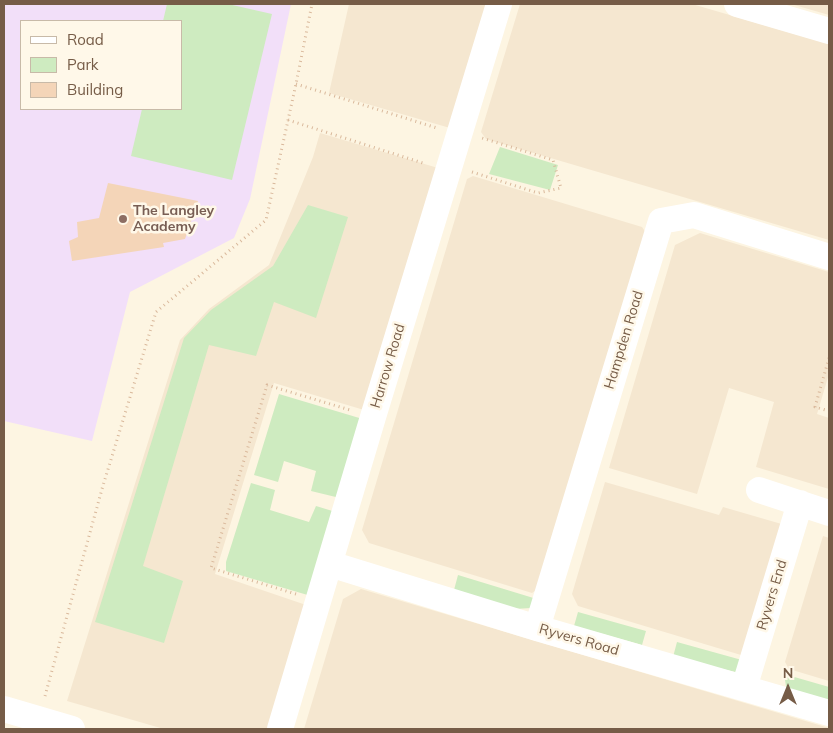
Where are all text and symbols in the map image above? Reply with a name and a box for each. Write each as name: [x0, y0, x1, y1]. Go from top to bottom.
legend: [20, 20, 182, 110]
text: Road: [67, 30, 104, 49]
text: Park: [67, 55, 99, 74]
text: Building: [67, 80, 123, 99]
place label: The Langley Academy: [133, 203, 214, 236]
marker: The Langley Academy: [117, 213, 129, 225]
street label: Hampden Road: [601, 289, 647, 391]
street label: Harrow Road: [367, 322, 409, 410]
street label: Ryvers End: [753, 558, 791, 632]
street label: Ryvers Road: [537, 621, 621, 659]
north arrow: [763, 663, 813, 713]
text: N: [783, 664, 793, 682]

